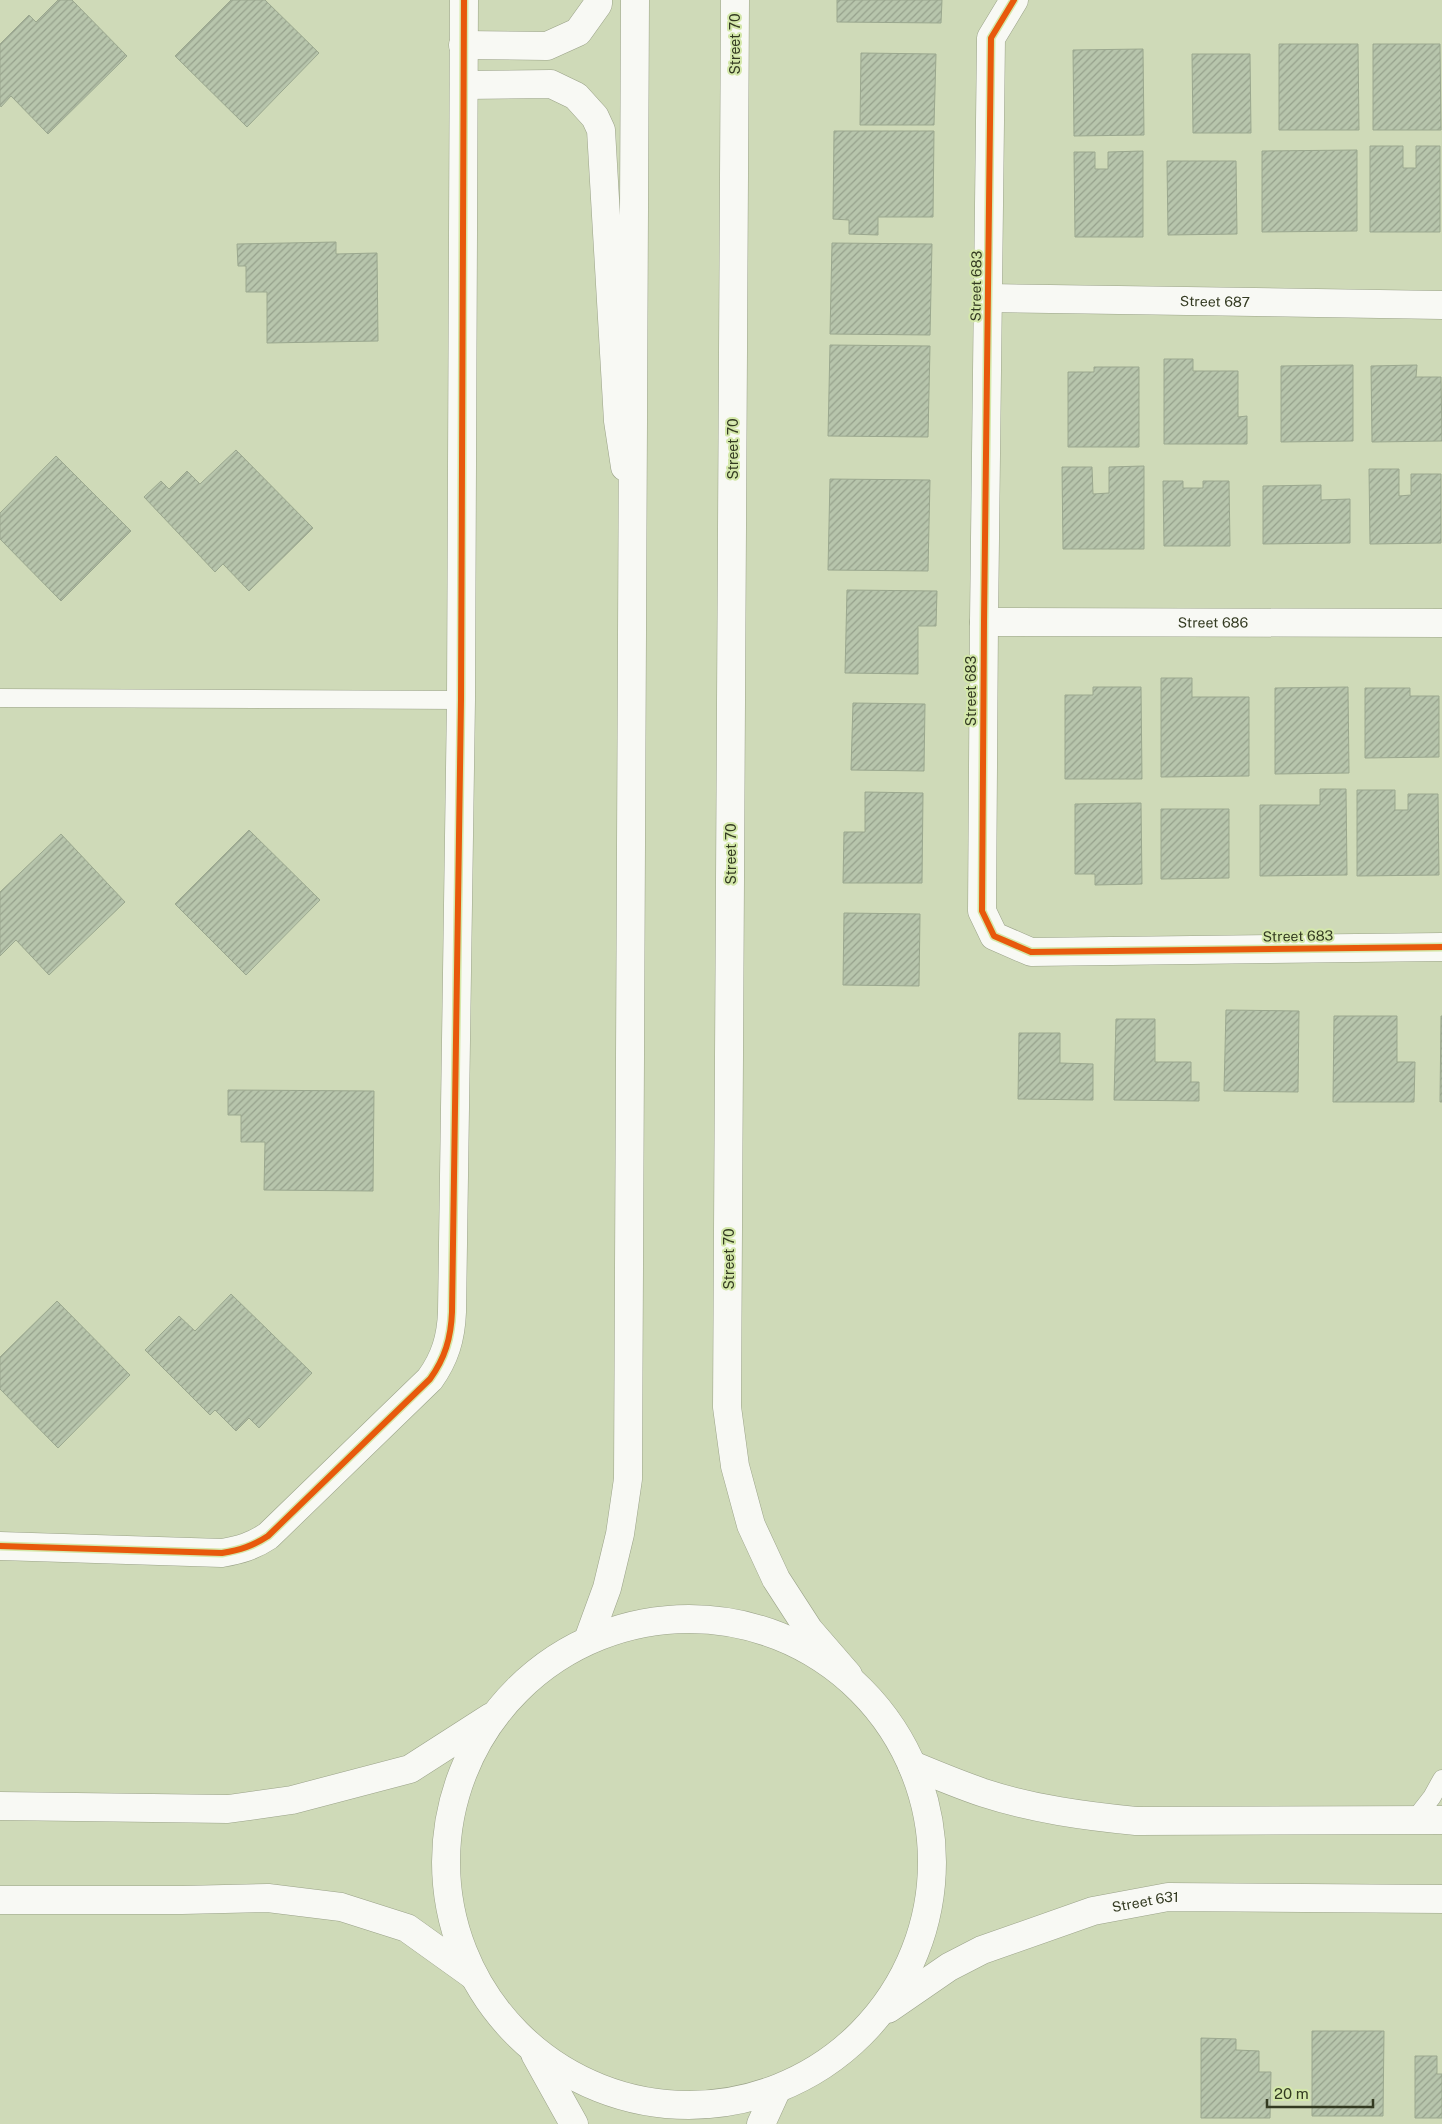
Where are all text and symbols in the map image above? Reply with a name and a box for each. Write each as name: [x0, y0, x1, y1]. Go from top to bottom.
street label: Street 70: [727, 14, 743, 75]
street label: Street 683: [967, 250, 985, 321]
street label: Street 687: [1180, 293, 1250, 310]
street label: Street 70: [725, 419, 741, 480]
street label: Street 686: [1178, 614, 1249, 631]
street label: Street 683: [963, 655, 979, 726]
street label: Street 70: [723, 824, 739, 885]
street label: Street 683: [1263, 927, 1334, 945]
street label: Street 70: [721, 1229, 737, 1290]
street label: Street 631: [1111, 1889, 1179, 1915]
scale bar: [1267, 2076, 1373, 2108]
text: 20 m: [1274, 2085, 1309, 2102]

